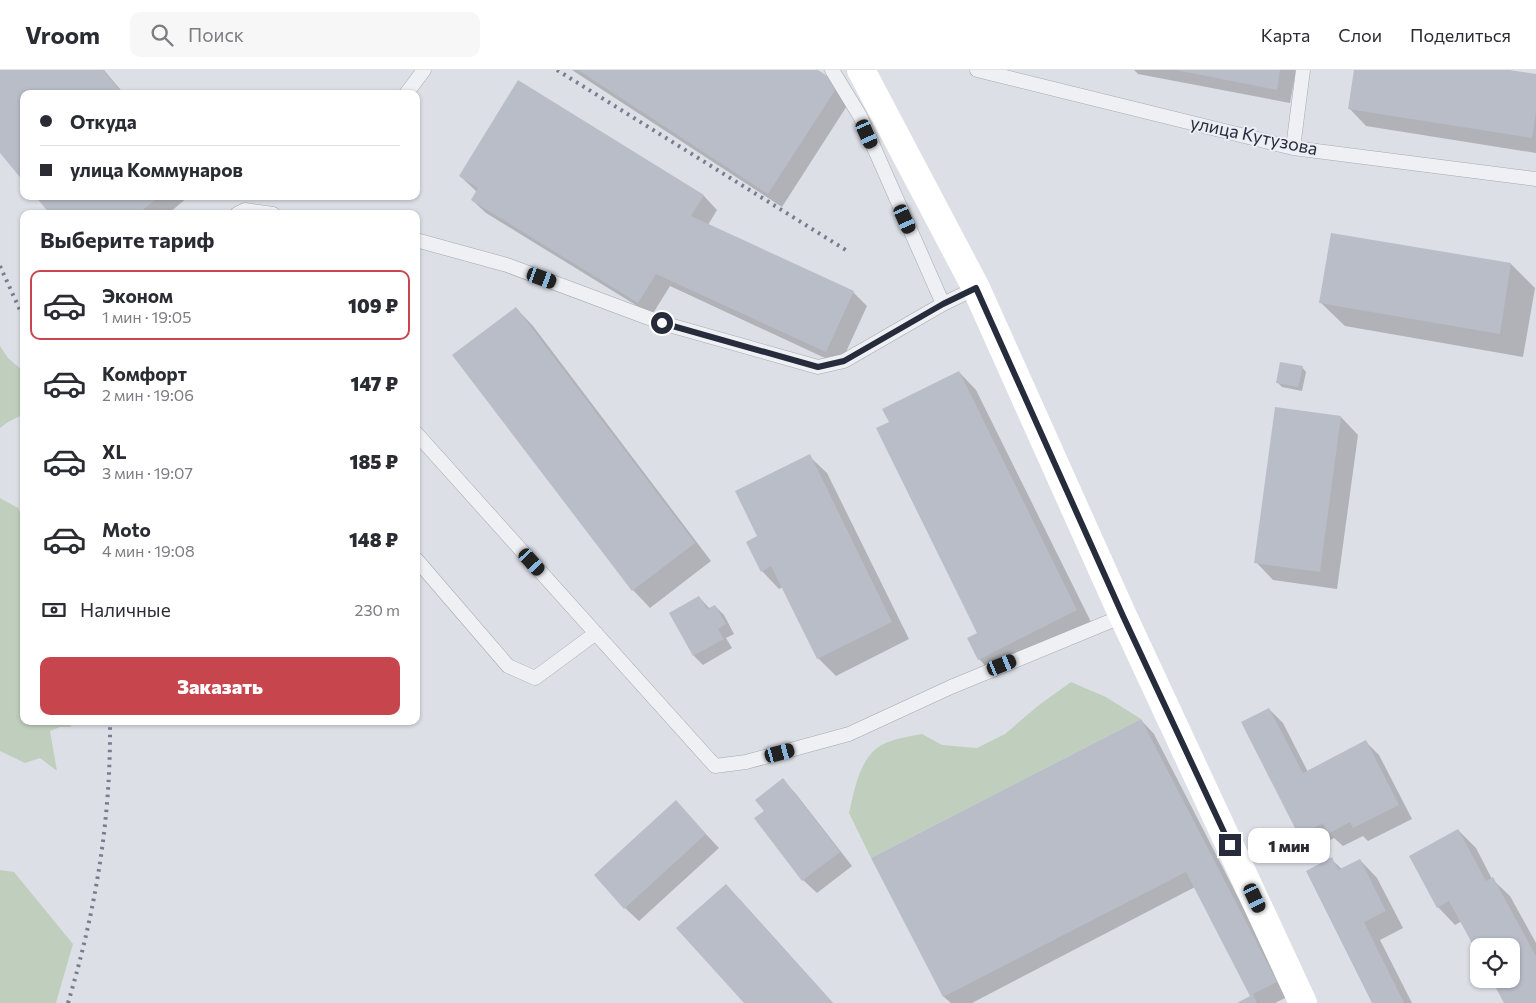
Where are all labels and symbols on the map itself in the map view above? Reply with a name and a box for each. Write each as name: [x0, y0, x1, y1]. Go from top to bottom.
street label: улица Кутузова: [1189, 111, 1320, 159]
car: [854, 117, 879, 151]
car: [892, 202, 917, 236]
car: [525, 266, 558, 290]
route start: [651, 312, 673, 334]
car: [516, 546, 547, 578]
car: [985, 652, 1018, 678]
car: [763, 742, 796, 764]
callout: 1 мин: [1248, 828, 1330, 862]
route end: [1219, 834, 1241, 856]
car: [1241, 881, 1268, 915]

